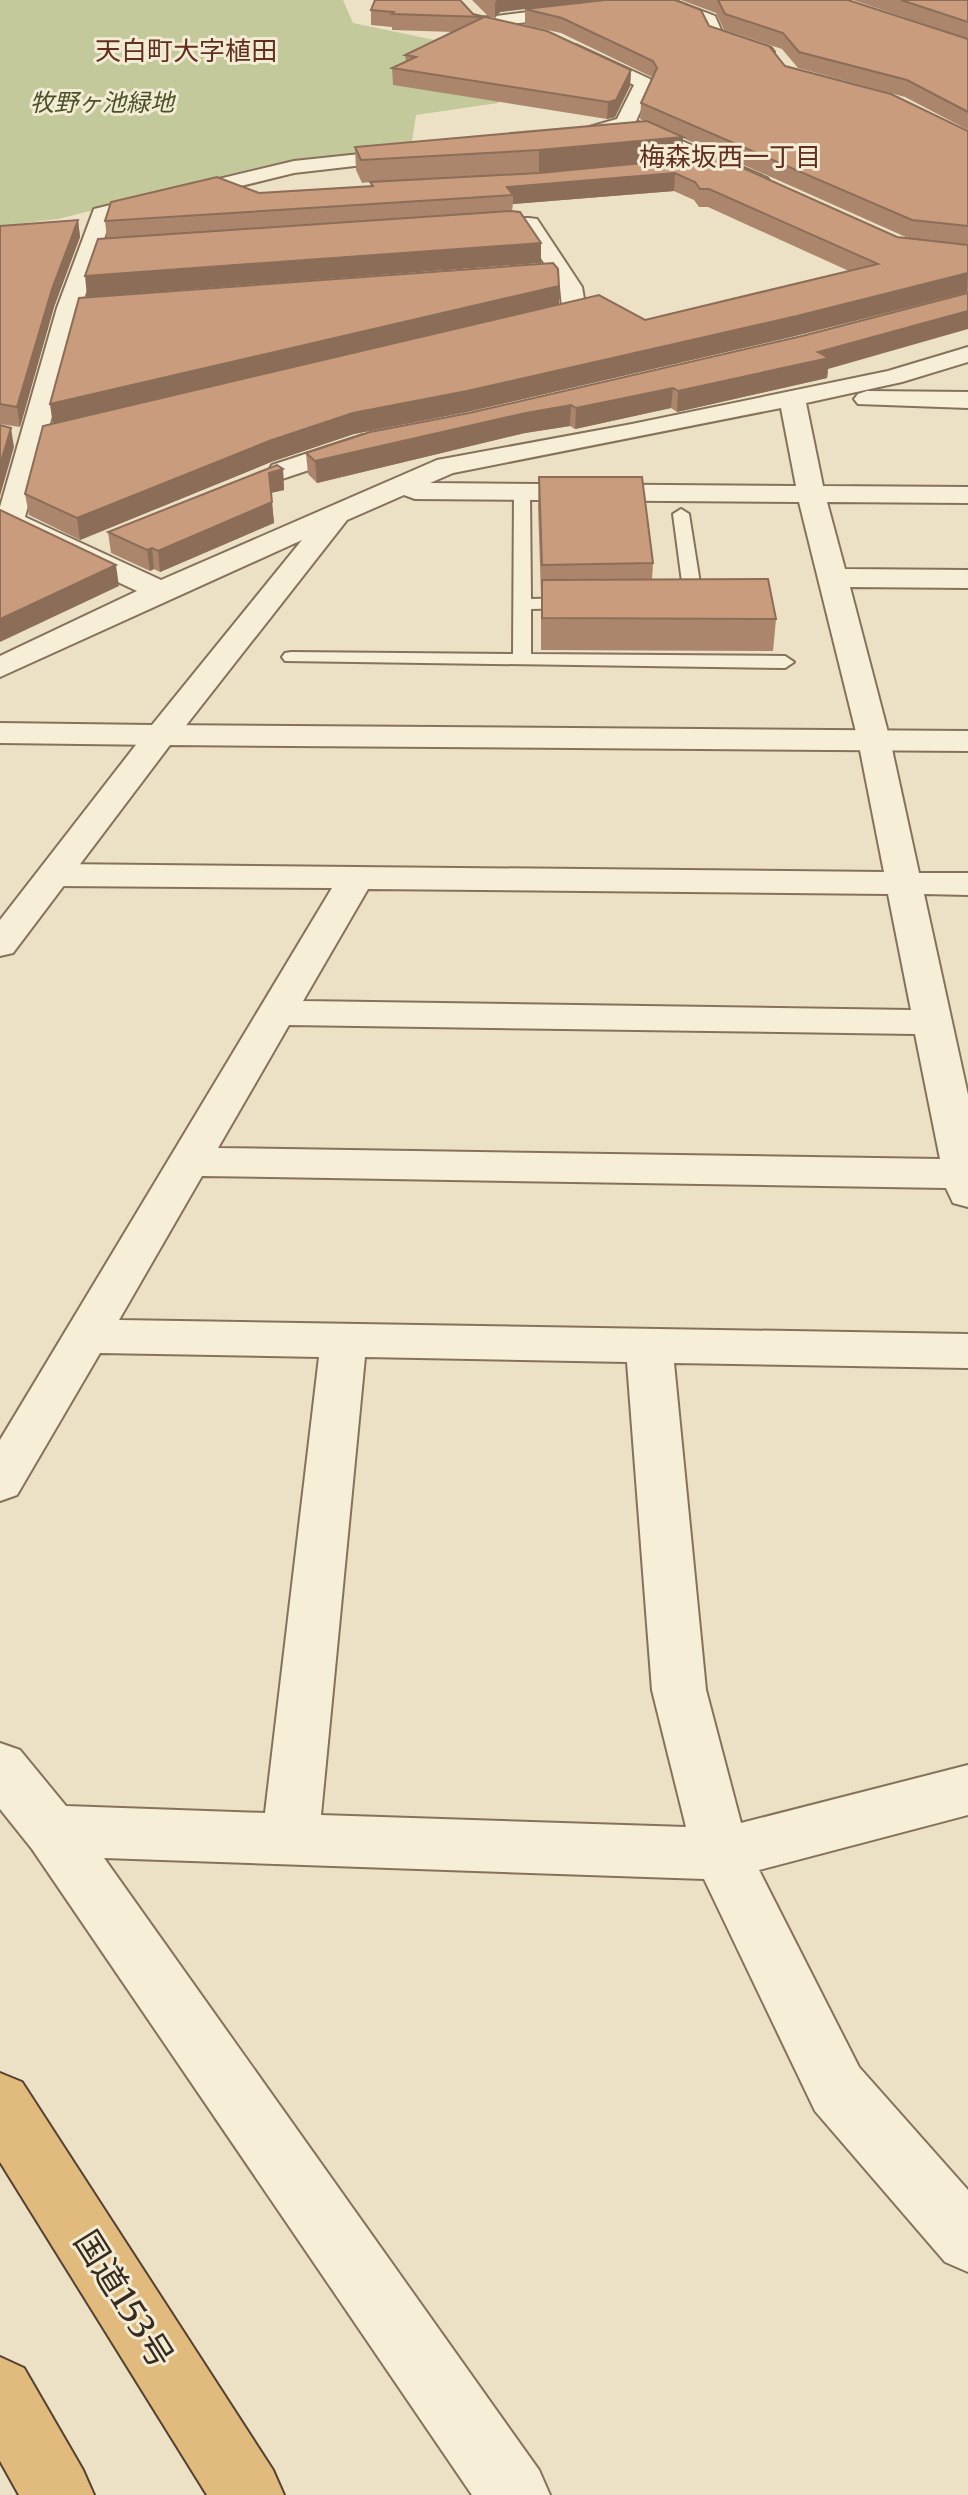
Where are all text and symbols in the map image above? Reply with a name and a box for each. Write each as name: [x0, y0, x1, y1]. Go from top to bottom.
district label: 天白町大字植田: [95, 34, 277, 67]
park label: 牧野ヶ池緑地: [30, 87, 177, 118]
district label: 梅森坂西一丁目: [639, 140, 821, 173]
street label: 国道153号: [65, 2223, 183, 2375]

